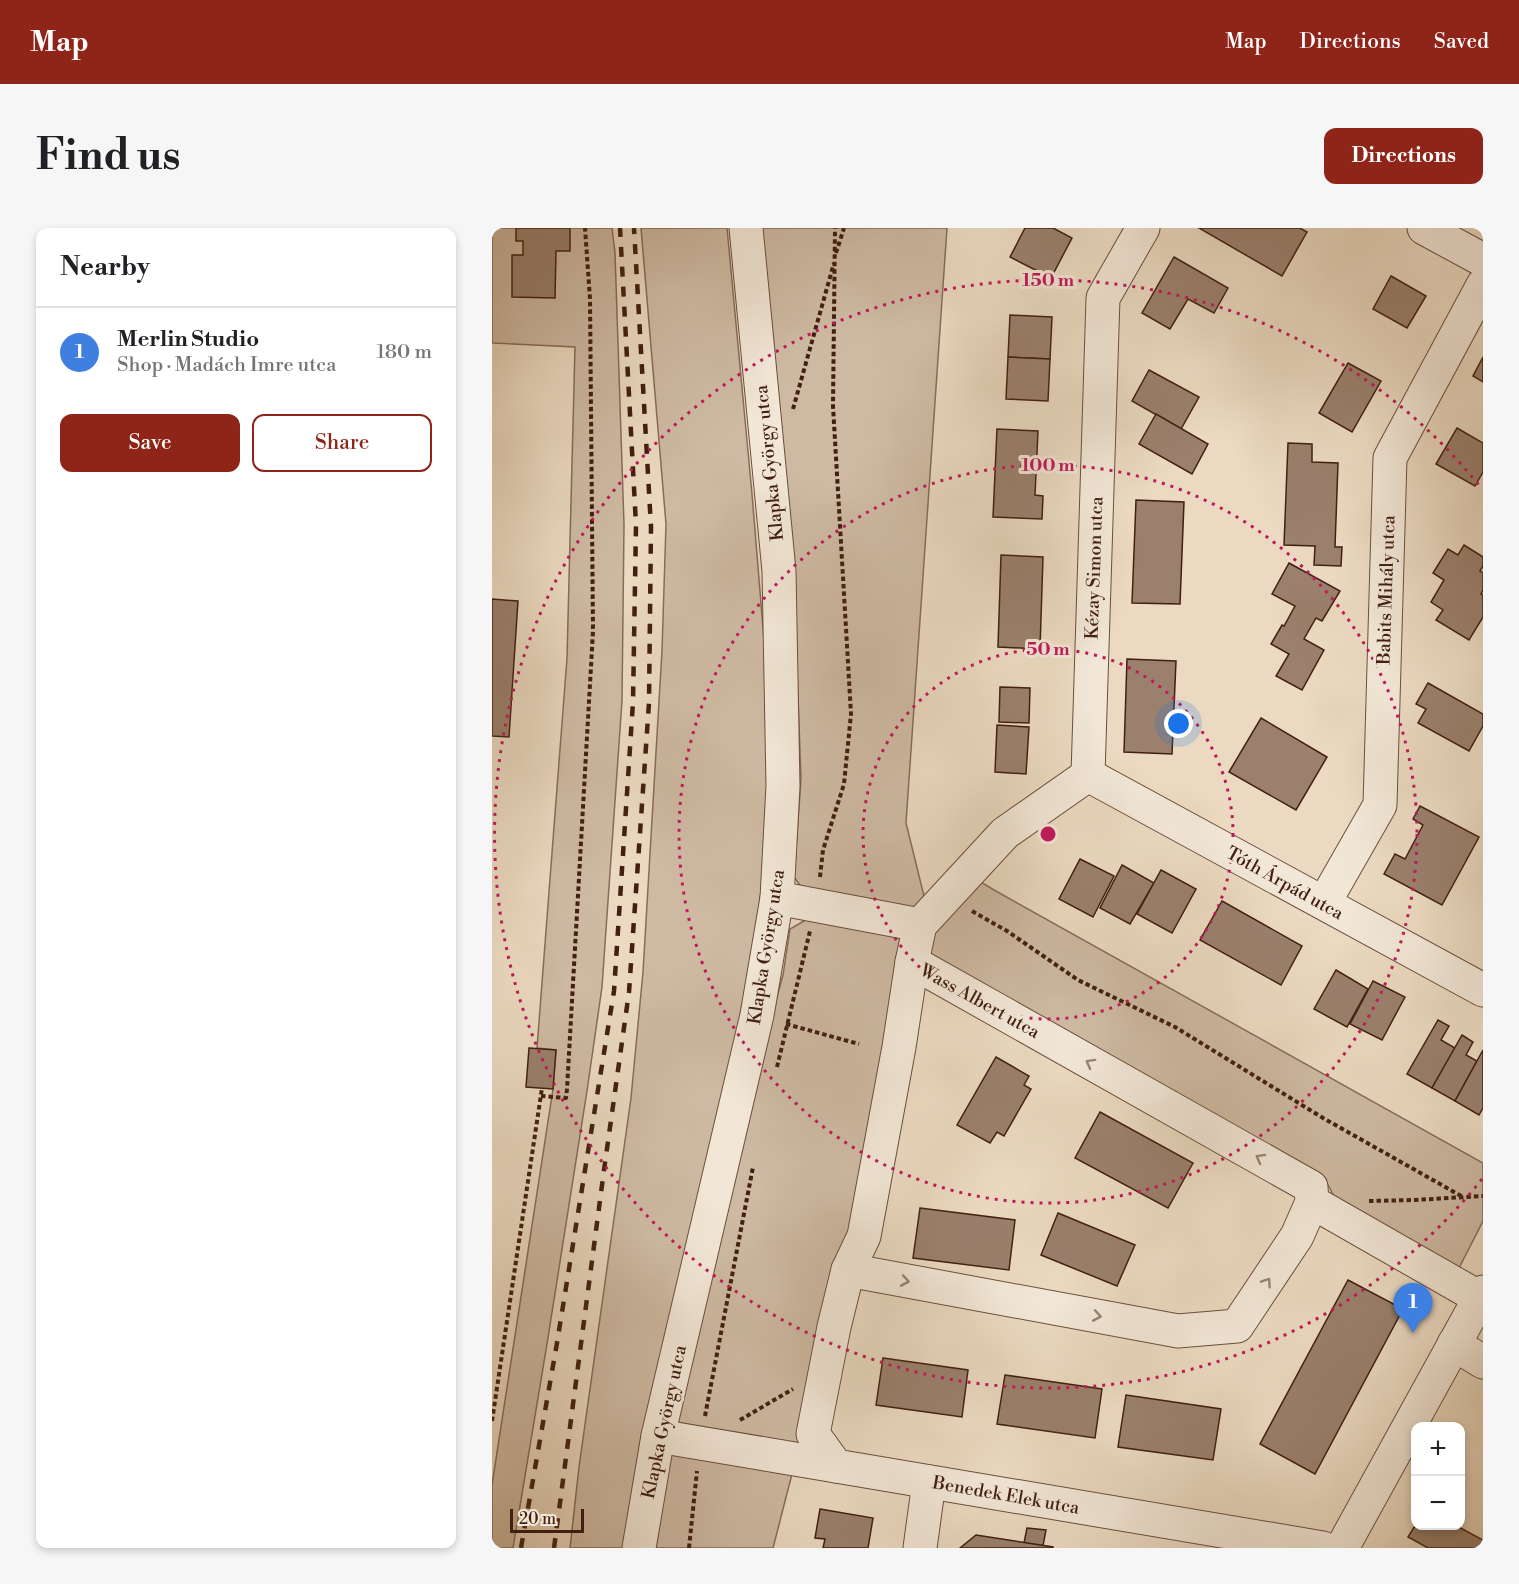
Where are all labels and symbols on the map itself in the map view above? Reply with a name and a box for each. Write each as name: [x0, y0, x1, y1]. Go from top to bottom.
text: 150 m: [1022, 269, 1075, 292]
street label: Klapka György utca: [750, 383, 789, 542]
text: 100 m: [1021, 454, 1075, 477]
street label: Kézay Simon utca: [1081, 495, 1109, 640]
street label: Babits Mihály utca: [1372, 514, 1401, 666]
text: 50 m: [1026, 638, 1070, 661]
your location: [1164, 709, 1193, 738]
centre of rings: [1038, 824, 1058, 844]
street label: Tóth Árpád utca: [1222, 842, 1348, 926]
street label: Klapka György utca: [743, 867, 790, 1026]
street label: Wass Albert utca: [915, 958, 1045, 1044]
one-way arrow: [1085, 1058, 1096, 1070]
one-way arrow: [1255, 1154, 1266, 1165]
one-way arrow: [900, 1274, 910, 1287]
one-way arrow: [1260, 1278, 1271, 1289]
pin: 1: [1394, 1284, 1432, 1333]
one-way arrow: [1092, 1309, 1102, 1322]
street label: Klapka György utca: [637, 1342, 692, 1501]
street label: Benedek Elek utca: [930, 1471, 1082, 1520]
scale bar: [510, 1506, 584, 1534]

